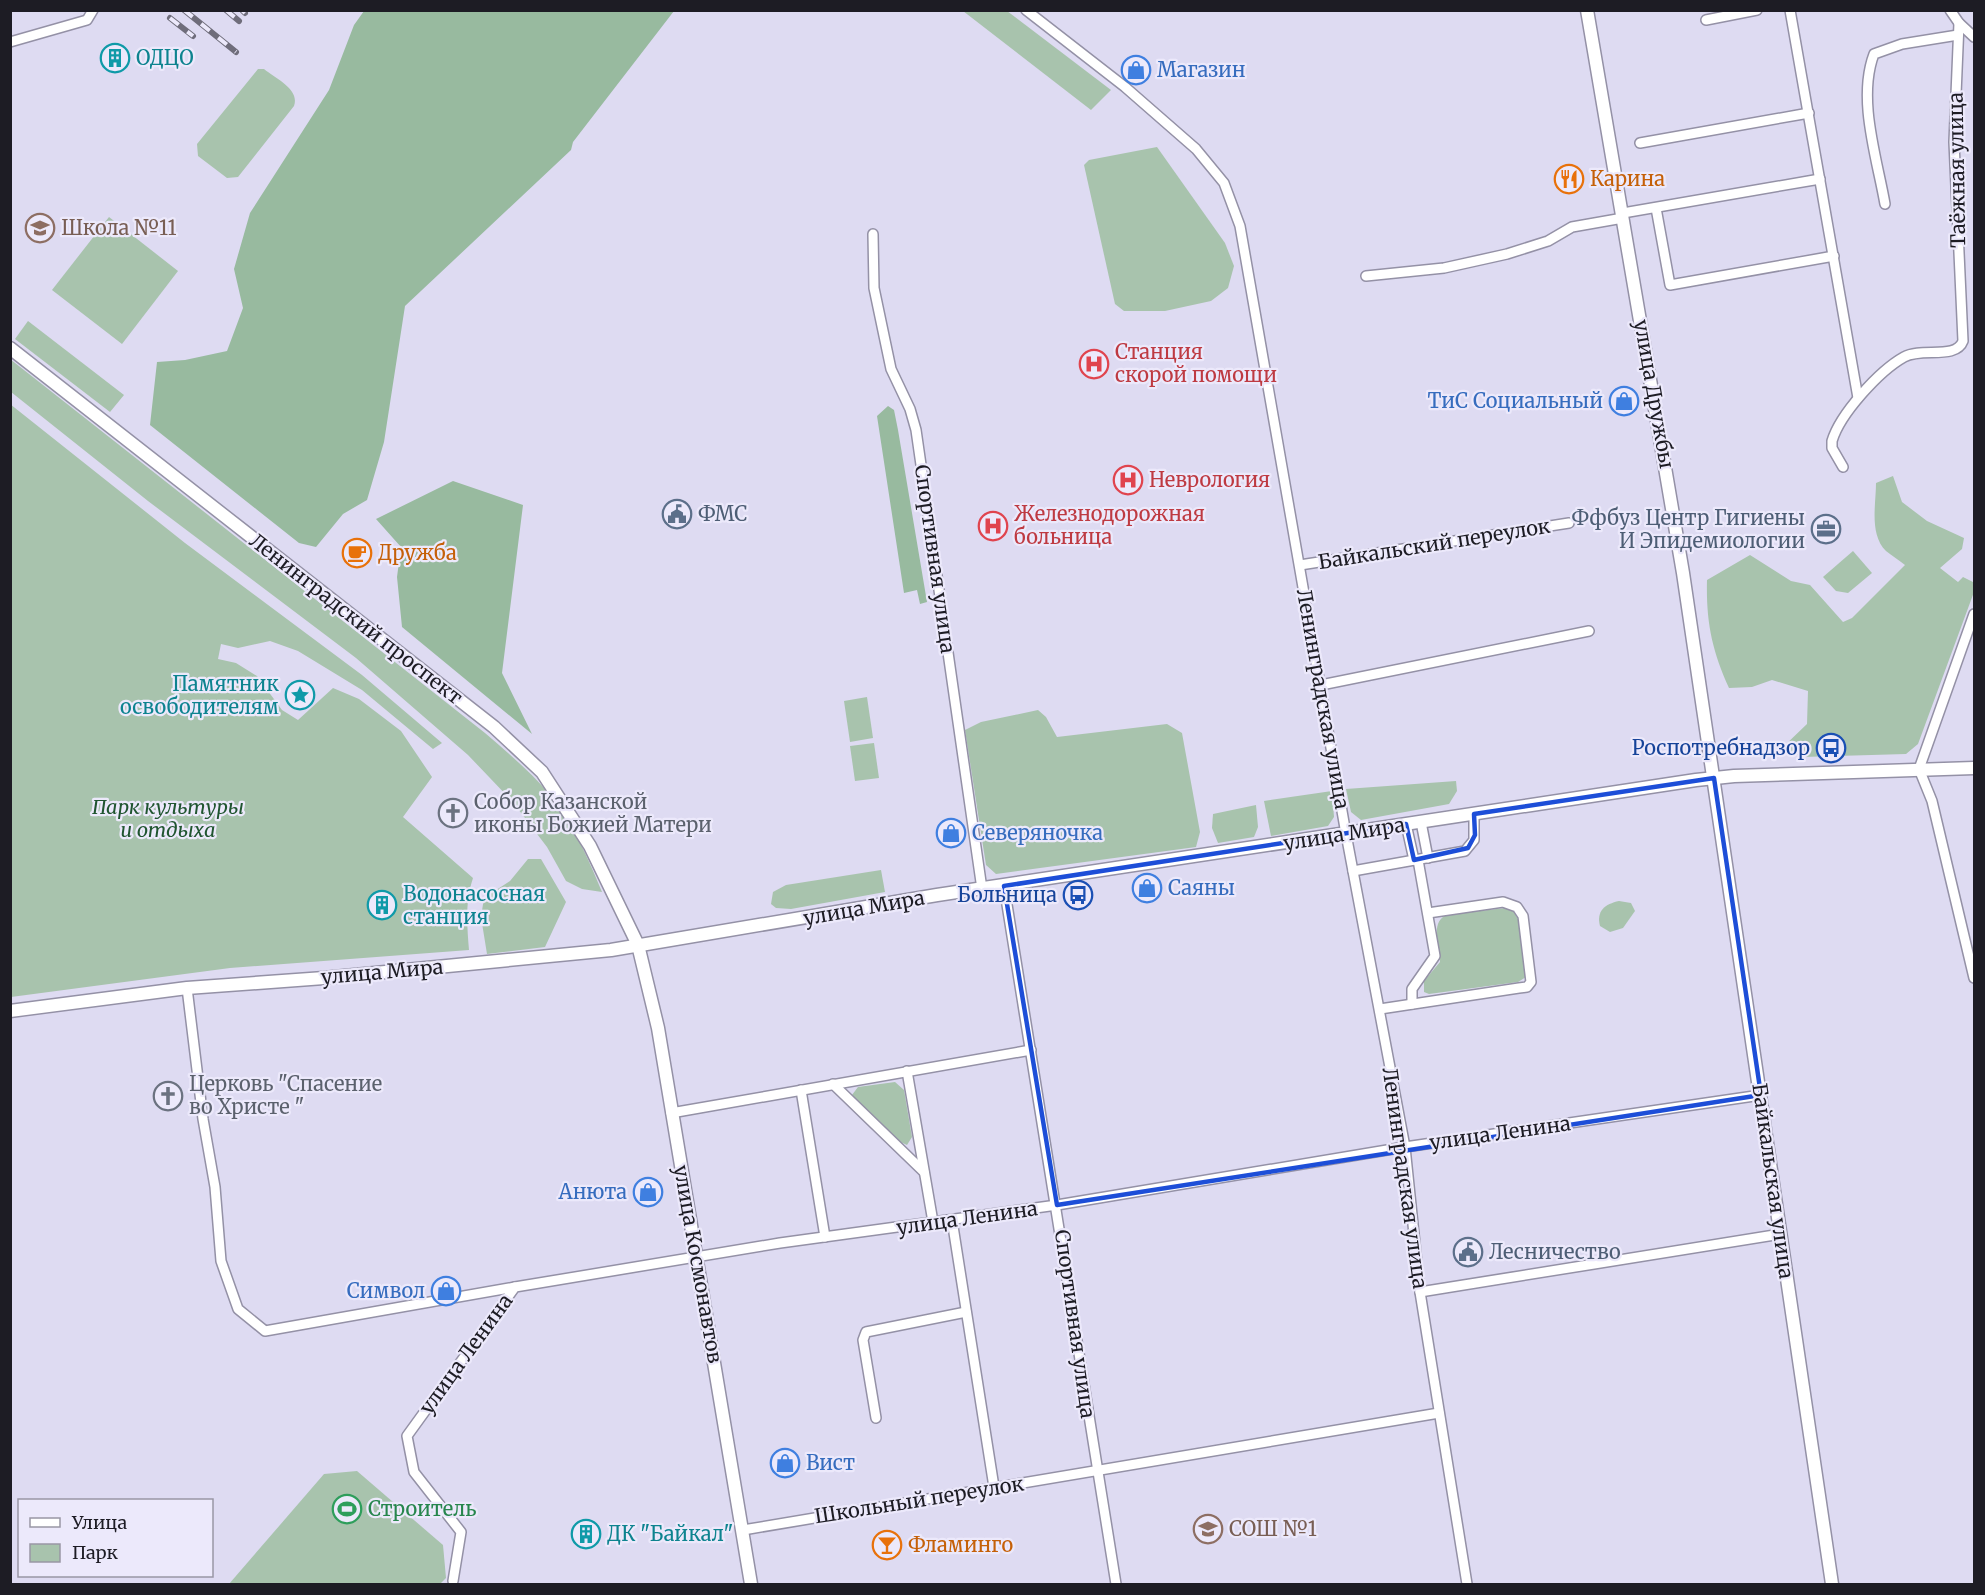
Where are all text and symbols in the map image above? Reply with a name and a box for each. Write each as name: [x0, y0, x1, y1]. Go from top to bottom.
building icon: ОДЦО: [99, 42, 131, 74]
place label: ОДЦО: [136, 45, 194, 70]
shop icon: Магазин: [1120, 54, 1152, 86]
place label: Магазин: [1157, 57, 1246, 82]
street label: Таёжная улица: [1943, 92, 1970, 248]
restaurant icon: Карина: [1553, 163, 1585, 195]
place label: Карина: [1590, 166, 1665, 191]
school or university icon: Школа №11: [24, 212, 56, 244]
place label: Школа №11: [61, 215, 177, 240]
street label: улица Дружбы: [1629, 318, 1680, 470]
place label: Станция скорой помощи: [1115, 339, 1277, 387]
hospital icon: Станция скорой помощи: [1078, 348, 1110, 380]
shop icon: ТиС Социальный: [1608, 385, 1640, 417]
place label: ТиС Социальный: [1427, 388, 1603, 413]
street label: Спортивная улица: [910, 463, 961, 655]
hospital icon: Неврология: [1112, 464, 1144, 496]
place label: Неврология: [1149, 467, 1270, 492]
public building icon: ФМС: [661, 498, 693, 530]
place label: ФМС: [698, 501, 747, 526]
place label: Железнодорожная больница: [1014, 501, 1205, 549]
place label: Ффбуз Центр Гигиены И Эпидемиологии: [1572, 505, 1805, 553]
hospital icon: Железнодорожная больница: [977, 510, 1009, 542]
street label: Байкальский переулок: [1316, 513, 1552, 574]
office icon: Ффбуз Центр Гигиены И Эпидемиологии: [1810, 513, 1842, 545]
street label: Ленинградский проспект: [245, 528, 468, 710]
cafe icon: Дружба: [341, 537, 373, 569]
place label: Дружба: [378, 540, 457, 565]
street label: Ленинградская улица: [1292, 587, 1355, 811]
place label: Памятник освободителям: [120, 671, 279, 719]
place icon: Памятник освободителям: [284, 679, 316, 711]
bus stop icon: Роспотребнадзор: [1815, 732, 1847, 764]
place label: Роспотребнадзор: [1632, 735, 1810, 760]
place label: Собор Казанской иконы Божией Матери: [474, 789, 712, 837]
park label: Парк культуры и отдыха: [92, 794, 244, 842]
church icon: Собор Казанской иконы Божией Матери: [437, 797, 469, 829]
street label: улица Мира: [1281, 812, 1407, 855]
shop icon: Северяночка: [935, 817, 967, 849]
place label: Северяночка: [972, 820, 1103, 845]
shop icon: Саяны: [1131, 872, 1163, 904]
place label: Саяны: [1168, 875, 1235, 900]
bus stop icon: Больница: [1062, 879, 1094, 911]
place label: Водонасосная станция: [403, 881, 545, 929]
place label: Больница: [957, 882, 1057, 907]
street label: улица Мира: [801, 884, 927, 930]
building icon: Водонасосная станция: [366, 889, 398, 921]
street label: улица Мира: [320, 954, 444, 989]
street label: Ленинградская улица: [1378, 1066, 1433, 1290]
place label: Церковь "Спасение во Христе ": [189, 1071, 382, 1119]
church icon: Церковь "Спасение во Христе ": [152, 1080, 184, 1112]
street label: Байкальская улица: [1747, 1082, 1800, 1281]
street label: улица Ленина: [1428, 1110, 1572, 1155]
street label: улица Космонавтов: [669, 1163, 728, 1365]
shop icon: Анюта: [632, 1176, 664, 1208]
place label: Анюта: [558, 1179, 627, 1204]
street label: улица Ленина: [895, 1195, 1039, 1240]
street label: Спортивная улица: [1050, 1228, 1101, 1420]
public building icon: Лесничество: [1452, 1236, 1484, 1268]
place label: Лесничество: [1489, 1239, 1621, 1264]
shop icon: Символ: [430, 1275, 462, 1307]
place label: Символ: [347, 1278, 425, 1303]
street label: улица Ленина: [414, 1289, 518, 1419]
shop icon: Вист: [769, 1447, 801, 1479]
place label: Вист: [806, 1450, 855, 1475]
street label: Школьный переулок: [812, 1471, 1026, 1528]
sports icon: Строитель: [331, 1493, 363, 1525]
place label: Строитель: [368, 1496, 477, 1521]
legend: [18, 1499, 213, 1577]
text: Улица: [71, 1511, 127, 1534]
school or university icon: СОШ №1: [1192, 1513, 1224, 1545]
place label: СОШ №1: [1229, 1516, 1317, 1541]
building icon: ДК "Байкал": [570, 1518, 602, 1550]
place label: ДК "Байкал": [607, 1521, 733, 1546]
bar icon: Фламинго: [871, 1529, 903, 1561]
place label: Фламинго: [908, 1532, 1013, 1557]
text: Парк: [72, 1541, 118, 1564]

